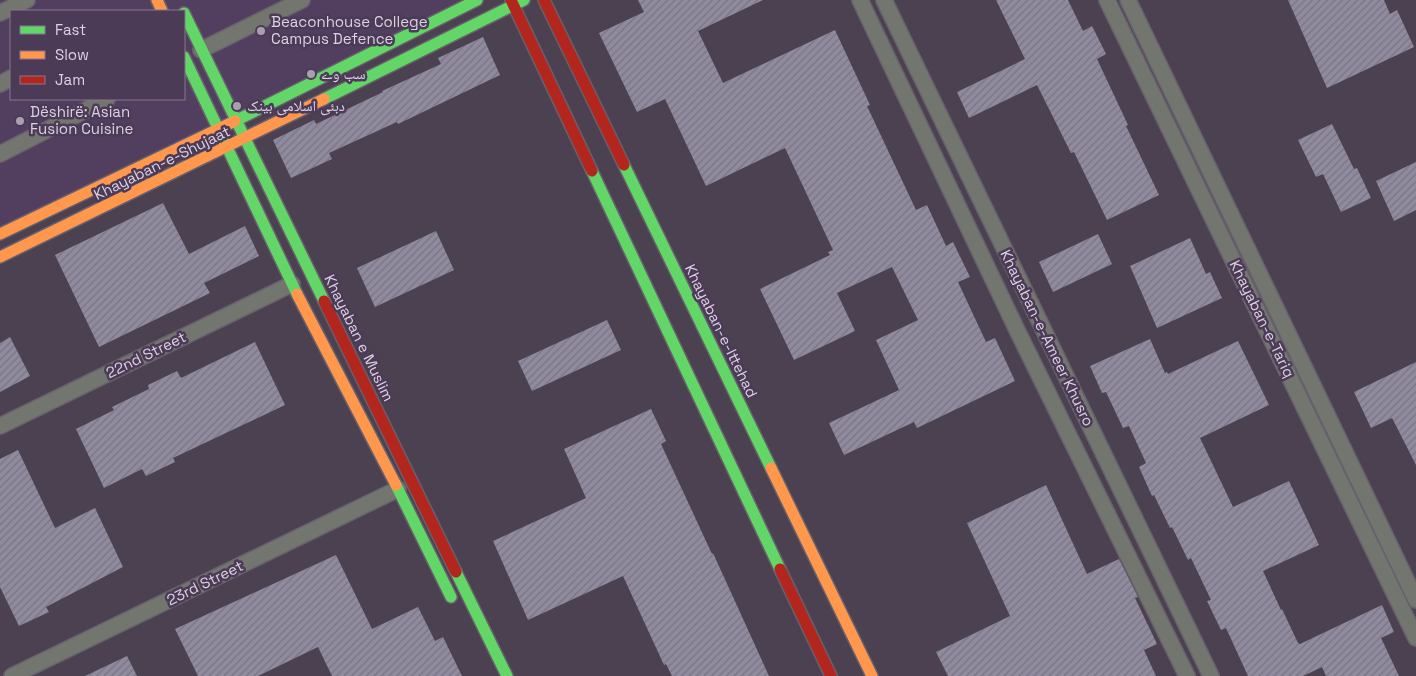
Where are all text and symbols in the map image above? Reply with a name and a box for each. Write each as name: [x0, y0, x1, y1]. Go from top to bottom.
legend: [10, 10, 185, 100]
place label: Beaconhouse College Campus Defence: [271, 12, 428, 48]
text: Fast: [55, 20, 86, 39]
marker: Beaconhouse College Campus Defence: [255, 25, 267, 37]
text: Slow: [55, 45, 89, 64]
place label: سب وے: [321, 64, 366, 83]
marker: سب وے: [305, 68, 317, 80]
text: Jam: [55, 70, 85, 89]
place label: دبئی اسلامی بینک: [247, 96, 345, 116]
marker: دبئی اسلامی بینک: [231, 100, 243, 112]
place label: Dëshirë: Asian Fusion Cuisine: [30, 102, 133, 138]
marker: Dëshirë: Asian Fusion Cuisine: [14, 115, 26, 127]
street label: Khayaban-e-Shujaat: [90, 121, 233, 204]
street label: Khayaban-e-Ameer Khusro: [996, 246, 1099, 429]
street label: Khayaban-e-Tariq: [1226, 257, 1299, 381]
street label: Khayaban-e-Ittehad: [681, 261, 762, 401]
street label: Khayaban e Muslim: [320, 271, 398, 404]
street label: 22nd Street: [103, 327, 189, 382]
street label: 23rd Street: [163, 556, 246, 609]

